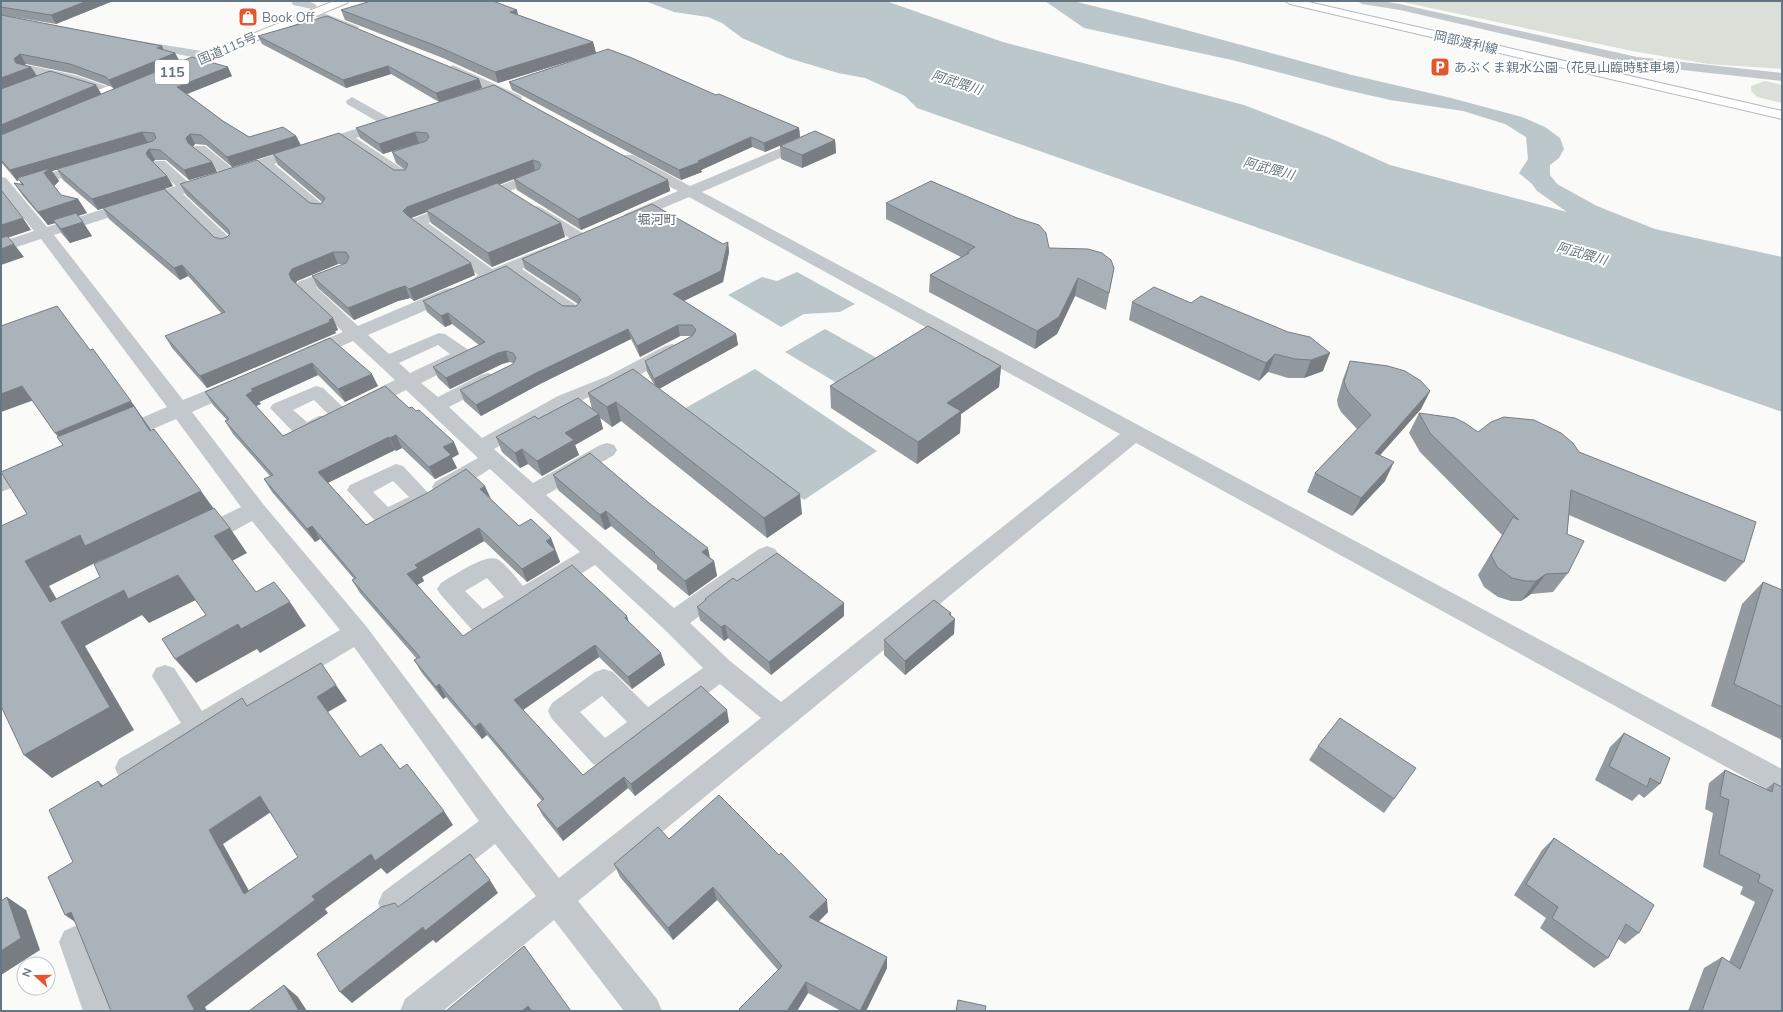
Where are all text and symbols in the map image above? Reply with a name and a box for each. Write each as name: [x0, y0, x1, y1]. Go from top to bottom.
shop icon: Book Off: [237, 6, 259, 28]
place label: Book Off: [262, 9, 315, 25]
street label: 岡部渡利線: [1433, 27, 1499, 57]
street label: 国道115号: [195, 28, 259, 68]
parking icon: あぶくま親水公園（花見山臨時駐車場）: [1429, 56, 1451, 78]
place label: あぶくま親水公園（花見山臨時駐車場）: [1454, 59, 1688, 75]
road number: 115: [155, 60, 189, 84]
water label: 阿武隈川: [930, 66, 986, 98]
water label: 阿武隈川: [1242, 154, 1298, 183]
district label: 堀河町: [637, 211, 677, 227]
water label: 阿武隈川: [1555, 238, 1611, 268]
north arrow: [16, 956, 56, 996]
text: N: [19, 966, 35, 979]

